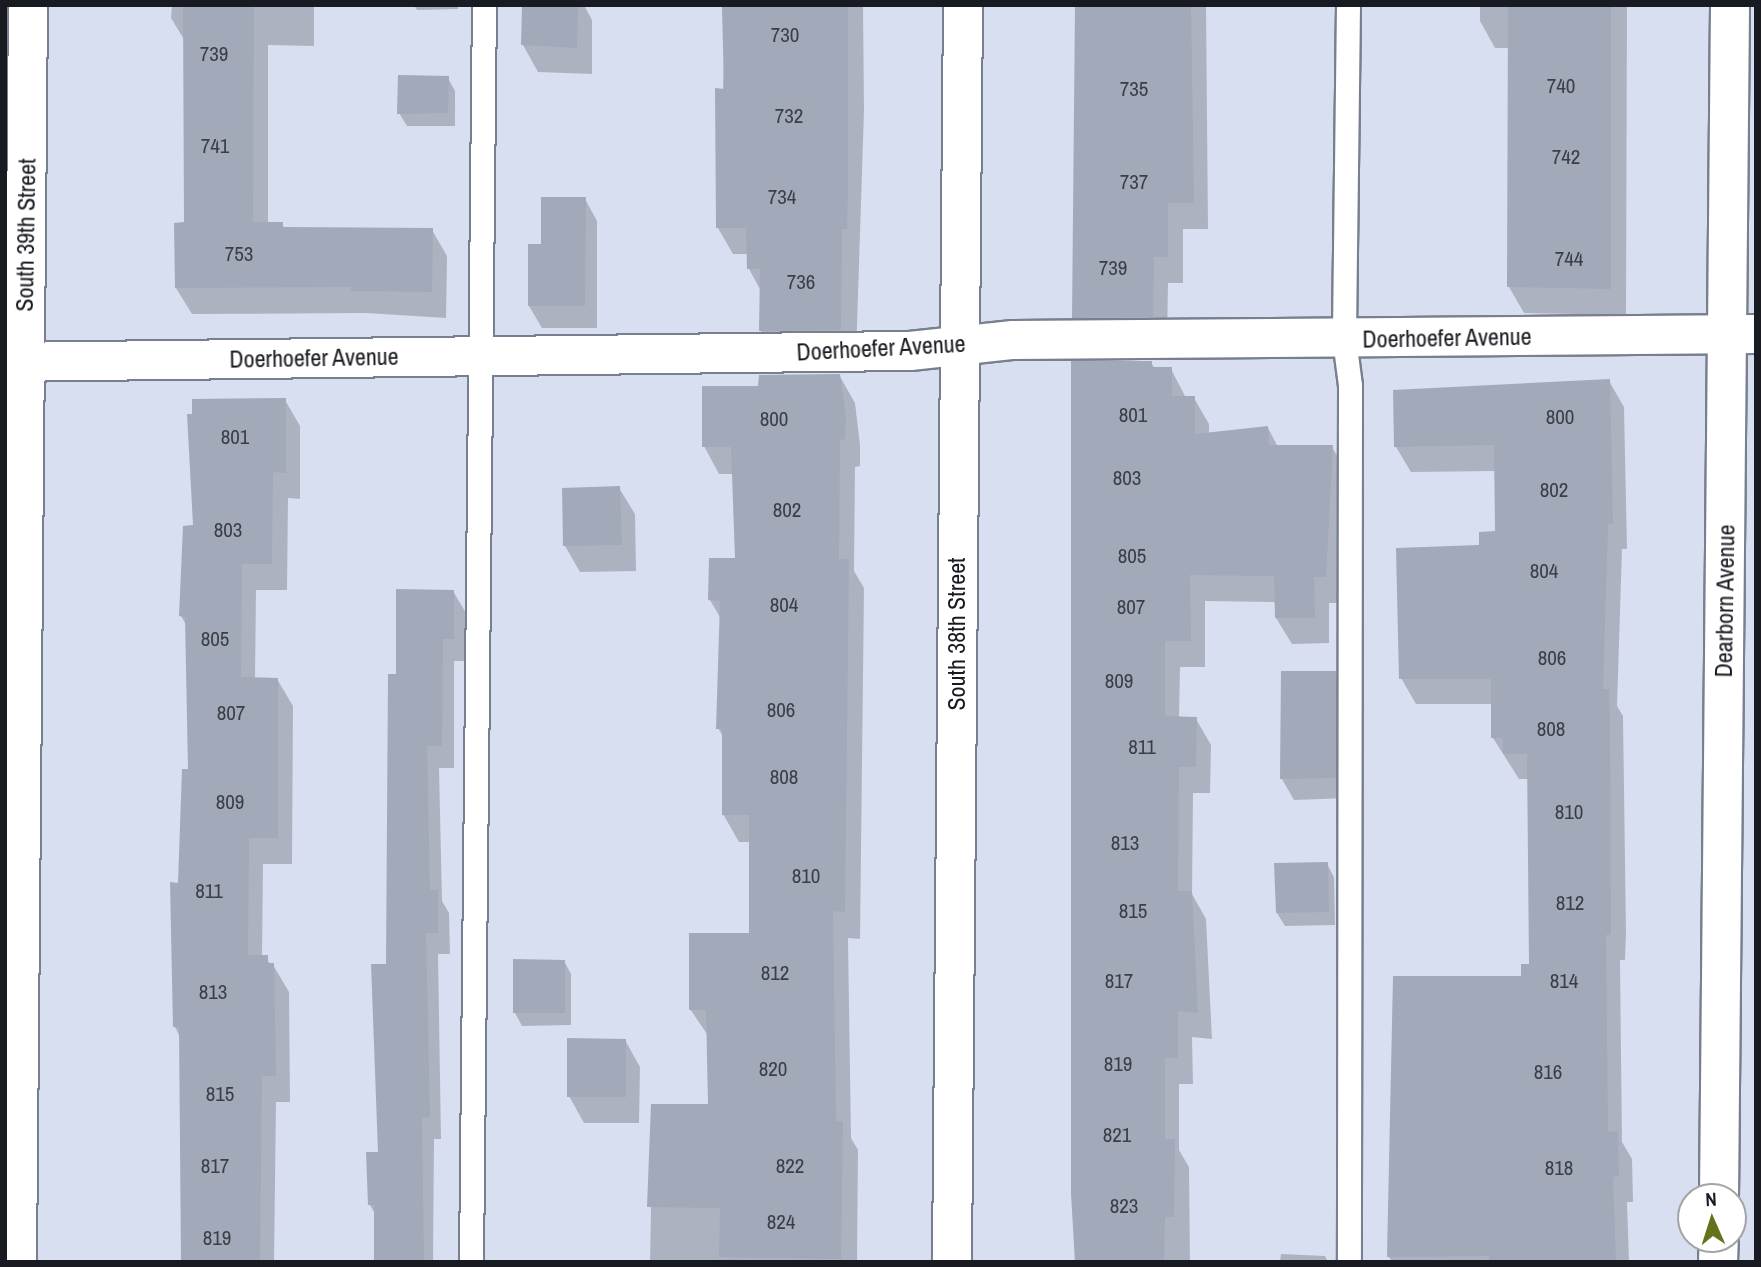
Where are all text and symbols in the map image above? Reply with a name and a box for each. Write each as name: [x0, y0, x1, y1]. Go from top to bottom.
house number: 730: [771, 22, 799, 48]
house number: 739: [200, 41, 228, 67]
house number: 740: [1547, 73, 1575, 99]
house number: 735: [1120, 76, 1148, 102]
house number: 732: [775, 103, 803, 129]
house number: 741: [201, 133, 229, 159]
house number: 742: [1552, 144, 1580, 170]
street label: South 39th Street: [10, 158, 42, 312]
house number: 737: [1120, 169, 1148, 195]
house number: 734: [768, 184, 796, 210]
house number: 753: [225, 241, 253, 267]
house number: 744: [1555, 246, 1583, 272]
house number: 739: [1099, 255, 1127, 281]
house number: 736: [787, 269, 815, 295]
street label: Doerhoefer Avenue: [1362, 322, 1532, 354]
street label: Doerhoefer Avenue: [795, 329, 967, 367]
street label: Doerhoefer Avenue: [229, 342, 399, 374]
house number: 801: [1119, 402, 1147, 428]
house number: 800: [1546, 404, 1574, 430]
house number: 800: [760, 406, 788, 432]
house number: 801: [221, 424, 249, 450]
house number: 803: [1113, 465, 1141, 491]
house number: 802: [1540, 477, 1568, 503]
house number: 802: [773, 497, 801, 523]
house number: 803: [214, 517, 242, 543]
street label: Dearborn Avenue: [1709, 524, 1741, 678]
house number: 805: [1118, 543, 1146, 569]
street label: South 38th Street: [943, 557, 971, 711]
house number: 804: [1530, 558, 1558, 584]
house number: 804: [770, 592, 798, 618]
house number: 807: [1117, 594, 1145, 620]
house number: 805: [201, 626, 229, 652]
house number: 806: [1538, 645, 1566, 671]
house number: 809: [1105, 668, 1133, 694]
house number: 806: [767, 697, 795, 723]
house number: 807: [217, 700, 245, 726]
house number: 808: [1537, 716, 1565, 742]
house number: 811: [1128, 734, 1156, 760]
house number: 808: [770, 764, 798, 790]
house number: 809: [216, 789, 244, 815]
house number: 810: [1555, 799, 1583, 825]
house number: 813: [1111, 830, 1139, 856]
house number: 810: [792, 863, 820, 889]
house number: 811: [195, 878, 223, 904]
house number: 812: [1556, 890, 1584, 916]
house number: 815: [1119, 898, 1147, 924]
house number: 812: [761, 960, 789, 986]
house number: 817: [1105, 968, 1133, 994]
house number: 814: [1550, 968, 1578, 994]
house number: 813: [199, 979, 227, 1005]
house number: 819: [1104, 1051, 1132, 1077]
house number: 820: [759, 1056, 787, 1082]
house number: 816: [1534, 1059, 1562, 1085]
house number: 815: [206, 1081, 234, 1107]
house number: 821: [1103, 1122, 1131, 1148]
house number: 817: [201, 1153, 229, 1179]
house number: 822: [776, 1153, 804, 1179]
house number: 818: [1545, 1155, 1573, 1181]
north arrow: [1677, 1183, 1747, 1253]
text: N: [1705, 1186, 1717, 1212]
house number: 823: [1110, 1193, 1138, 1219]
house number: 824: [767, 1209, 795, 1235]
house number: 819: [203, 1225, 231, 1251]

